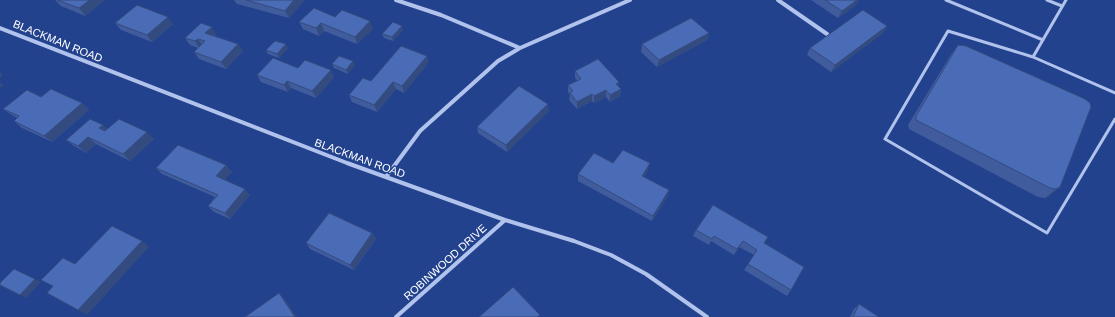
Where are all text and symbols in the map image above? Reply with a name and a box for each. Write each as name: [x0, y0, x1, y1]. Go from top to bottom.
street label: BLACKMAN ROAD: [12, 18, 105, 64]
street label: BLACKMAN ROAD: [313, 136, 407, 180]
street label: ROBINWOOD DRIVE: [401, 222, 489, 302]

